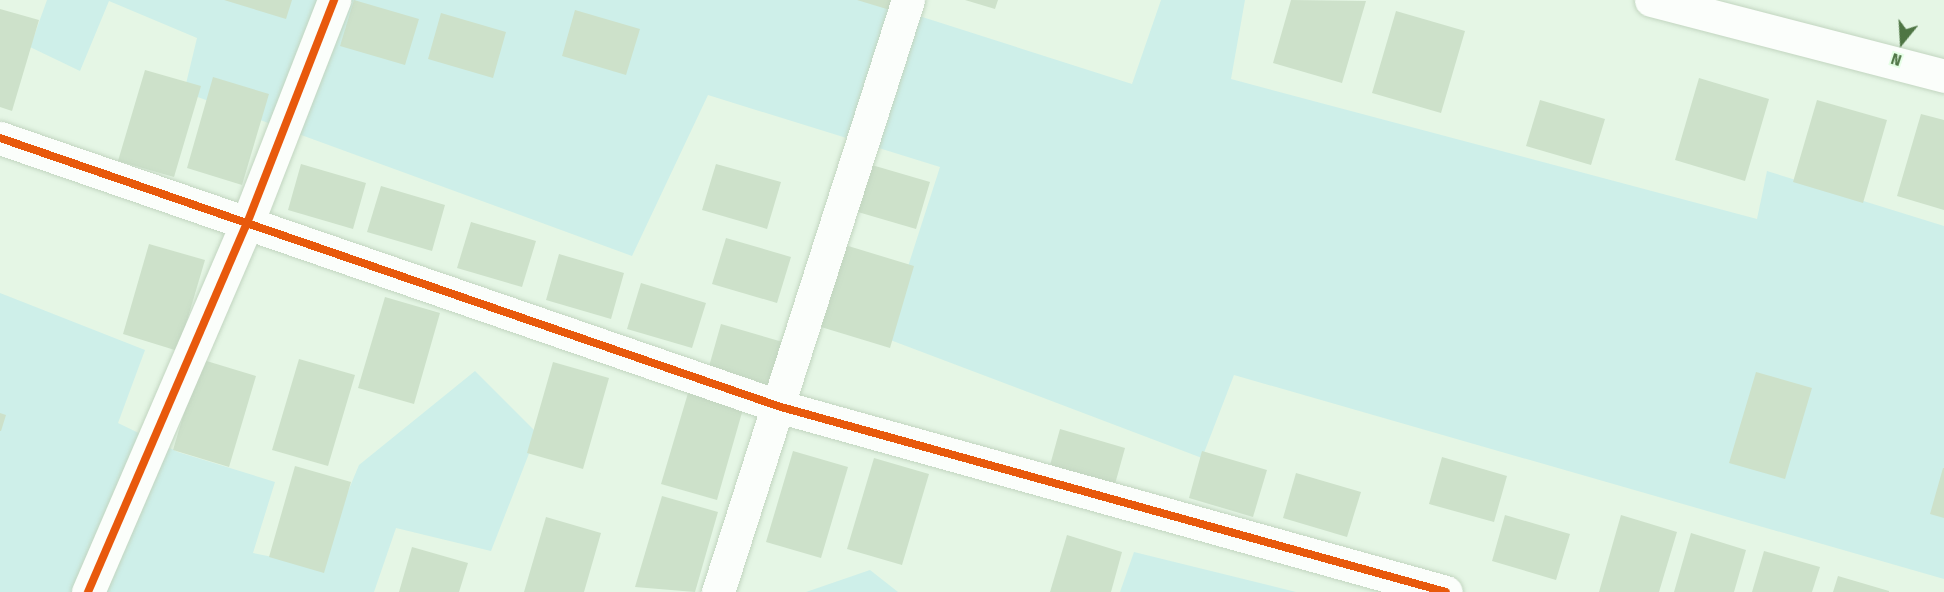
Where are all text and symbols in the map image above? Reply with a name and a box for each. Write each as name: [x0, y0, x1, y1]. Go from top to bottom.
north arrow: [1872, 12, 1932, 72]
text: N: [1889, 49, 1904, 70]

